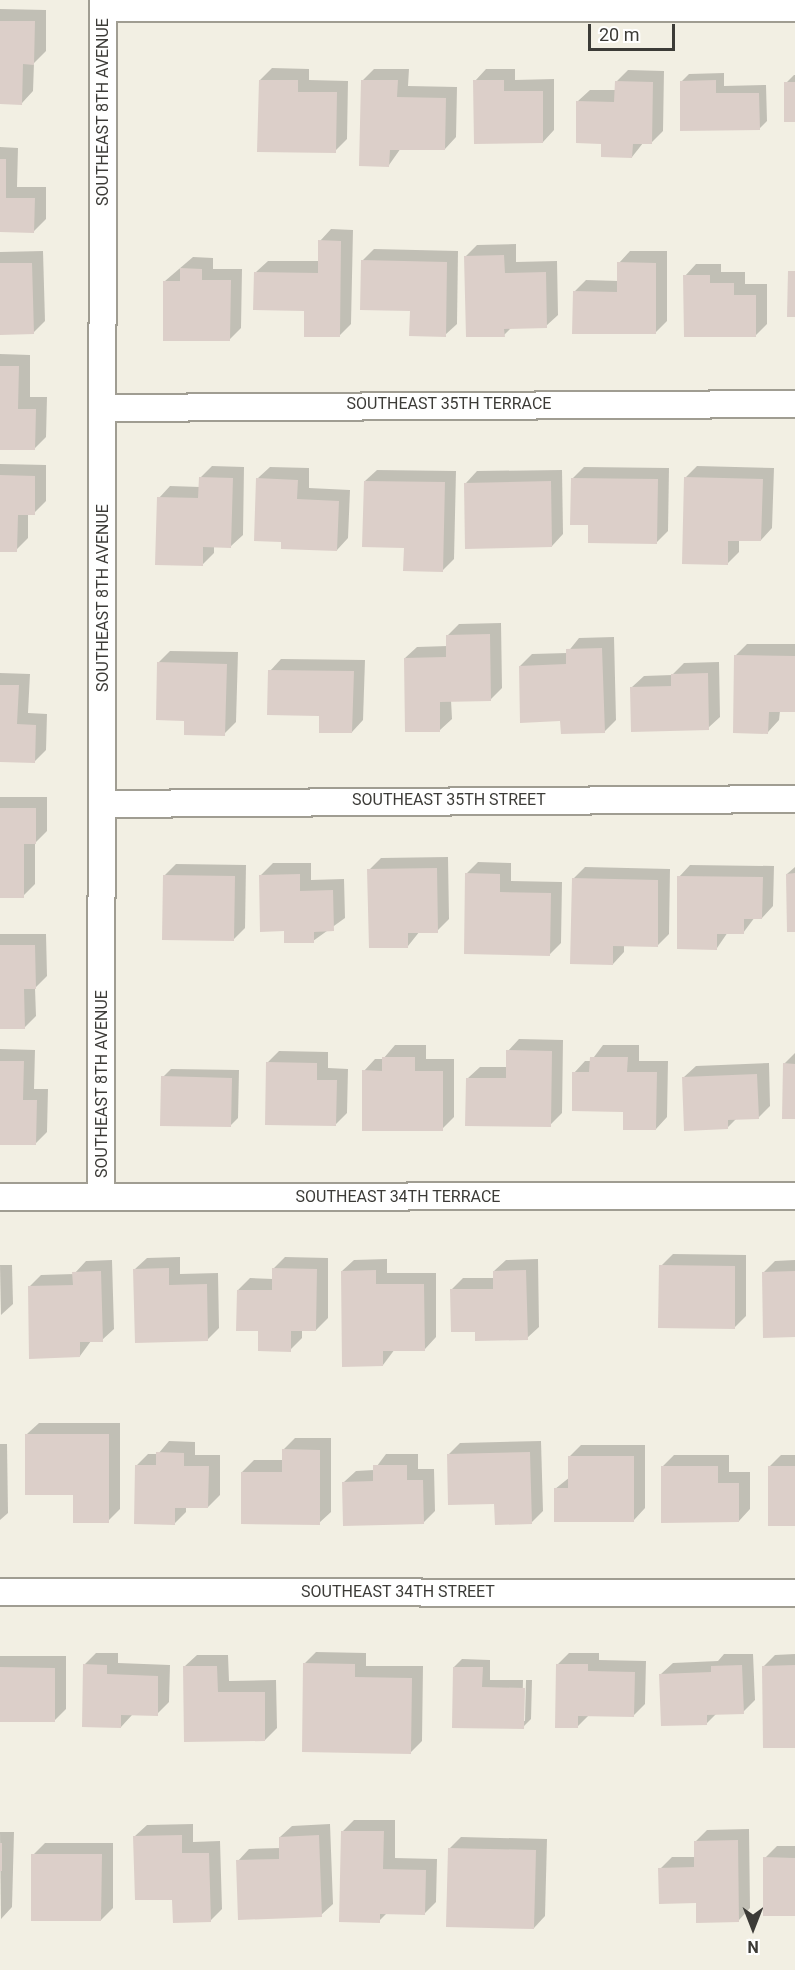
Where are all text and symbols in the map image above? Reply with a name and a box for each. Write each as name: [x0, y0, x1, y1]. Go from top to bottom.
scale bar: [591, 12, 678, 50]
street label: SOUTHEAST 8TH AVENUE: [93, 18, 113, 206]
text: 20 m: [599, 24, 639, 45]
street label: SOUTHEAST 35TH TERRACE: [346, 394, 552, 414]
street label: SOUTHEAST 8TH AVENUE: [93, 504, 113, 692]
street label: SOUTHEAST 35TH STREET: [352, 790, 546, 810]
street label: SOUTHEAST 8TH AVENUE: [92, 990, 112, 1178]
street label: SOUTHEAST 34TH TERRACE: [295, 1187, 501, 1207]
street label: SOUTHEAST 34TH STREET: [301, 1582, 495, 1602]
north arrow: [723, 1898, 783, 1958]
text: N: [747, 1937, 759, 1956]

